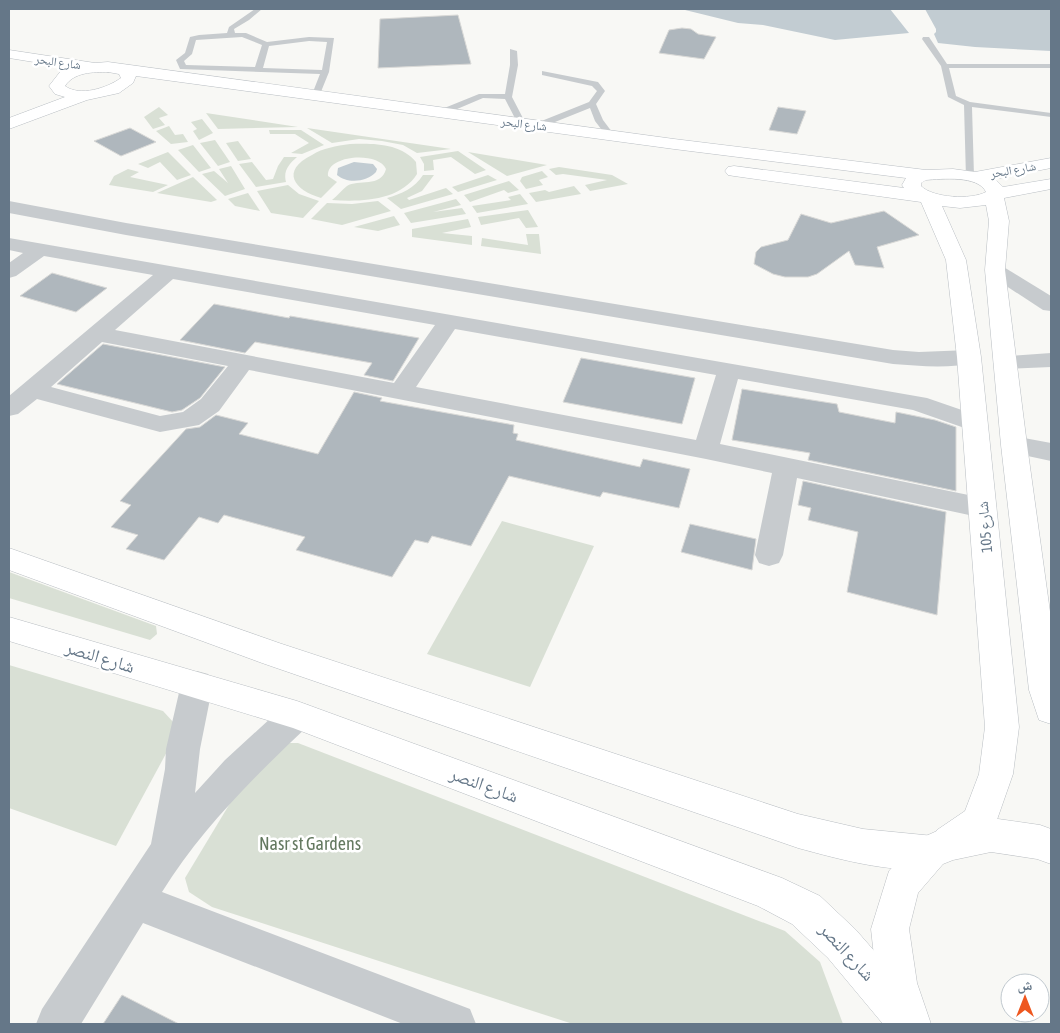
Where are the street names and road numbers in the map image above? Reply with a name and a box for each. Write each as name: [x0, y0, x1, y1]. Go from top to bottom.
street label: شارع البحر: [33, 52, 82, 73]
street label: شارع البحر: [499, 114, 548, 135]
street label: شارع البحر: [988, 159, 1037, 182]
street label: شارع 105: [974, 500, 997, 554]
street label: شارع النصر: [62, 636, 137, 678]
street label: شارع النصر: [446, 762, 521, 808]
street label: شارع النصر: [814, 918, 879, 986]

